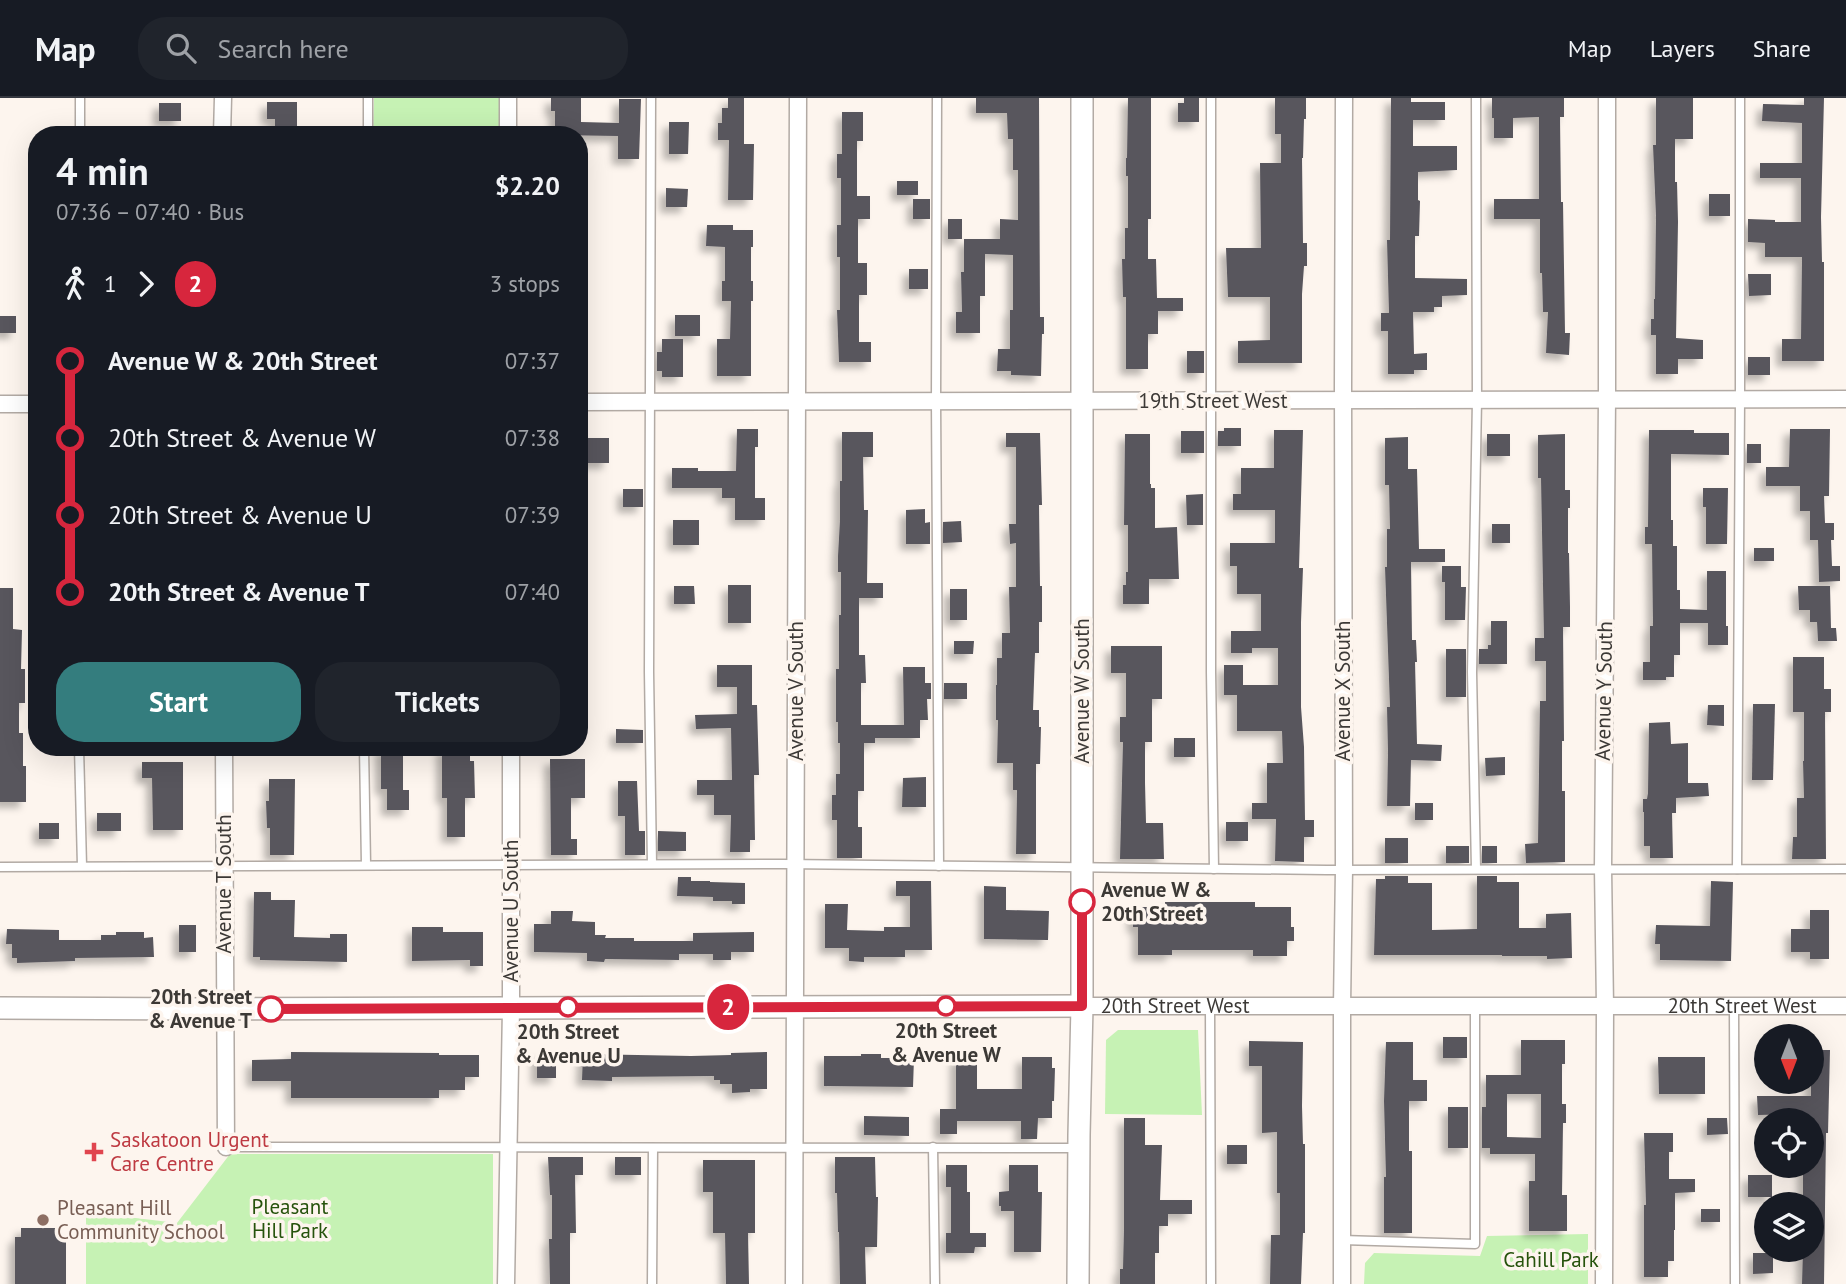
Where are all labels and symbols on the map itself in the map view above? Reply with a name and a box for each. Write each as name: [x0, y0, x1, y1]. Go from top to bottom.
street label: 19th Street West: [1138, 387, 1288, 414]
street label: Avenue W South: [1068, 618, 1095, 764]
street label: Avenue V South: [782, 621, 809, 761]
street label: Avenue X South: [1329, 621, 1356, 761]
street label: Avenue Y South: [1589, 621, 1618, 761]
street label: Avenue T South: [210, 814, 237, 954]
street label: Avenue U South: [497, 840, 524, 982]
place label: Avenue W & 20th Street: [1101, 876, 1211, 927]
marker: Avenue W & 20th Street: [1069, 889, 1095, 915]
place label: 20th Street & Avenue T: [148, 983, 253, 1034]
line badge: 2: [705, 984, 751, 1030]
street label: 20th Street West: [1100, 992, 1250, 1019]
street label: 20th Street West: [1667, 992, 1817, 1019]
marker: 20th Street & Avenue T: [258, 996, 284, 1022]
marker: 20th Street & Avenue W: [936, 996, 956, 1016]
marker: 20th Street & Avenue U: [558, 997, 578, 1017]
place label: 20th Street & Avenue W: [891, 1017, 1002, 1068]
place label: 20th Street & Avenue U: [515, 1018, 621, 1069]
north arrow: [1754, 1024, 1824, 1094]
place label: Saskatoon Urgent Care Centre: [110, 1126, 269, 1177]
marker: Saskatoon Urgent Care Centre: [84, 1142, 104, 1162]
park label: Pleasant Hill Park: [252, 1193, 328, 1244]
place label: Pleasant Hill Community School: [57, 1194, 225, 1245]
marker: Pleasant Hill Community School: [35, 1212, 51, 1228]
park label: Cahill Park: [1503, 1246, 1599, 1273]

